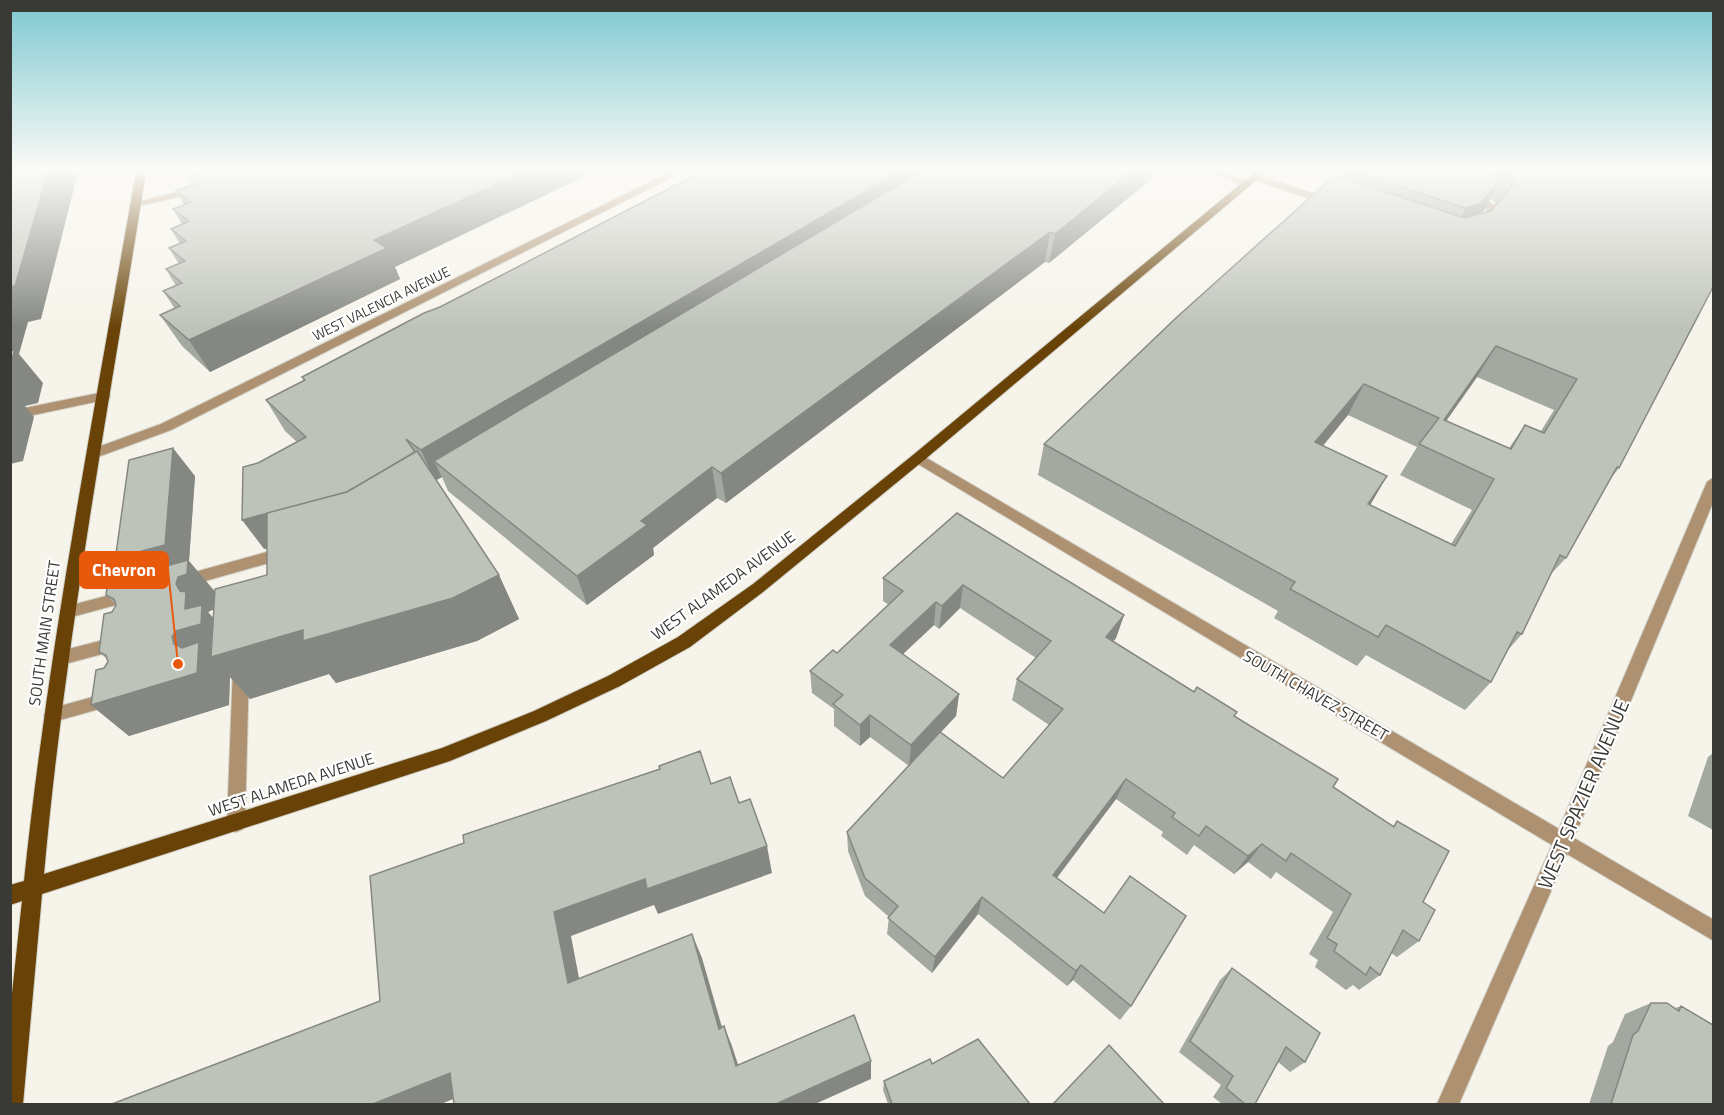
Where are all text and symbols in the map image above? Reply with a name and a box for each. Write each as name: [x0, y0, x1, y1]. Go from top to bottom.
street label: WEST VALENCIA AVENUE: [309, 260, 454, 345]
street label: WEST ALAMEDA AVENUE: [646, 524, 800, 646]
callout: Chevron: [80, 552, 168, 588]
text: Chevron: [92, 556, 156, 583]
street label: SOUTH MAIN STREET: [22, 558, 66, 707]
street label: SOUTH CHAVEZ STREET: [1239, 644, 1394, 747]
street label: WEST SPAZIER AVENUE: [1529, 694, 1637, 894]
street label: WEST ALAMEDA AVENUE: [205, 746, 377, 822]

